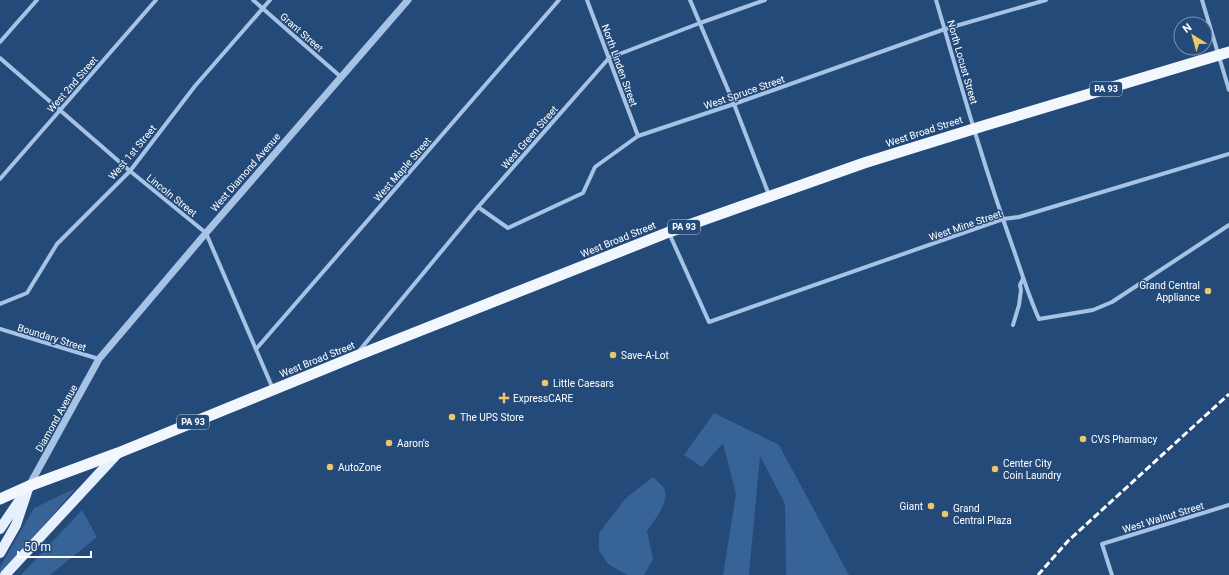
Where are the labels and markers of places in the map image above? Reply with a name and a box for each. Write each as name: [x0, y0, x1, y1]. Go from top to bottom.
place label: Grand Central Appliance: [1139, 280, 1200, 303]
marker: Grand Central Appliance: [1203, 286, 1213, 296]
marker: Save-A-Lot: [608, 350, 618, 360]
place label: Save-A-Lot: [621, 350, 669, 361]
marker: Little Caesars: [540, 378, 550, 388]
place label: Little Caesars: [553, 378, 614, 389]
marker: ExpressCARE: [498, 392, 510, 404]
place label: ExpressCARE: [513, 393, 573, 404]
marker: The UPS Store: [447, 412, 457, 422]
place label: The UPS Store: [460, 412, 524, 423]
marker: CVS Pharmacy: [1078, 434, 1088, 444]
place label: CVS Pharmacy: [1091, 434, 1157, 445]
marker: Aaron's: [384, 438, 394, 448]
place label: Aaron's: [397, 438, 430, 449]
place label: Center City Coin Laundry: [1003, 458, 1062, 481]
marker: AutoZone: [325, 462, 335, 472]
place label: AutoZone: [338, 462, 381, 473]
marker: Center City Coin Laundry: [990, 464, 1000, 474]
place label: Giant: [900, 501, 923, 512]
marker: Giant: [926, 501, 936, 511]
place label: Grand Central Plaza: [953, 503, 1012, 526]
marker: Grand Central Plaza: [940, 509, 950, 519]

